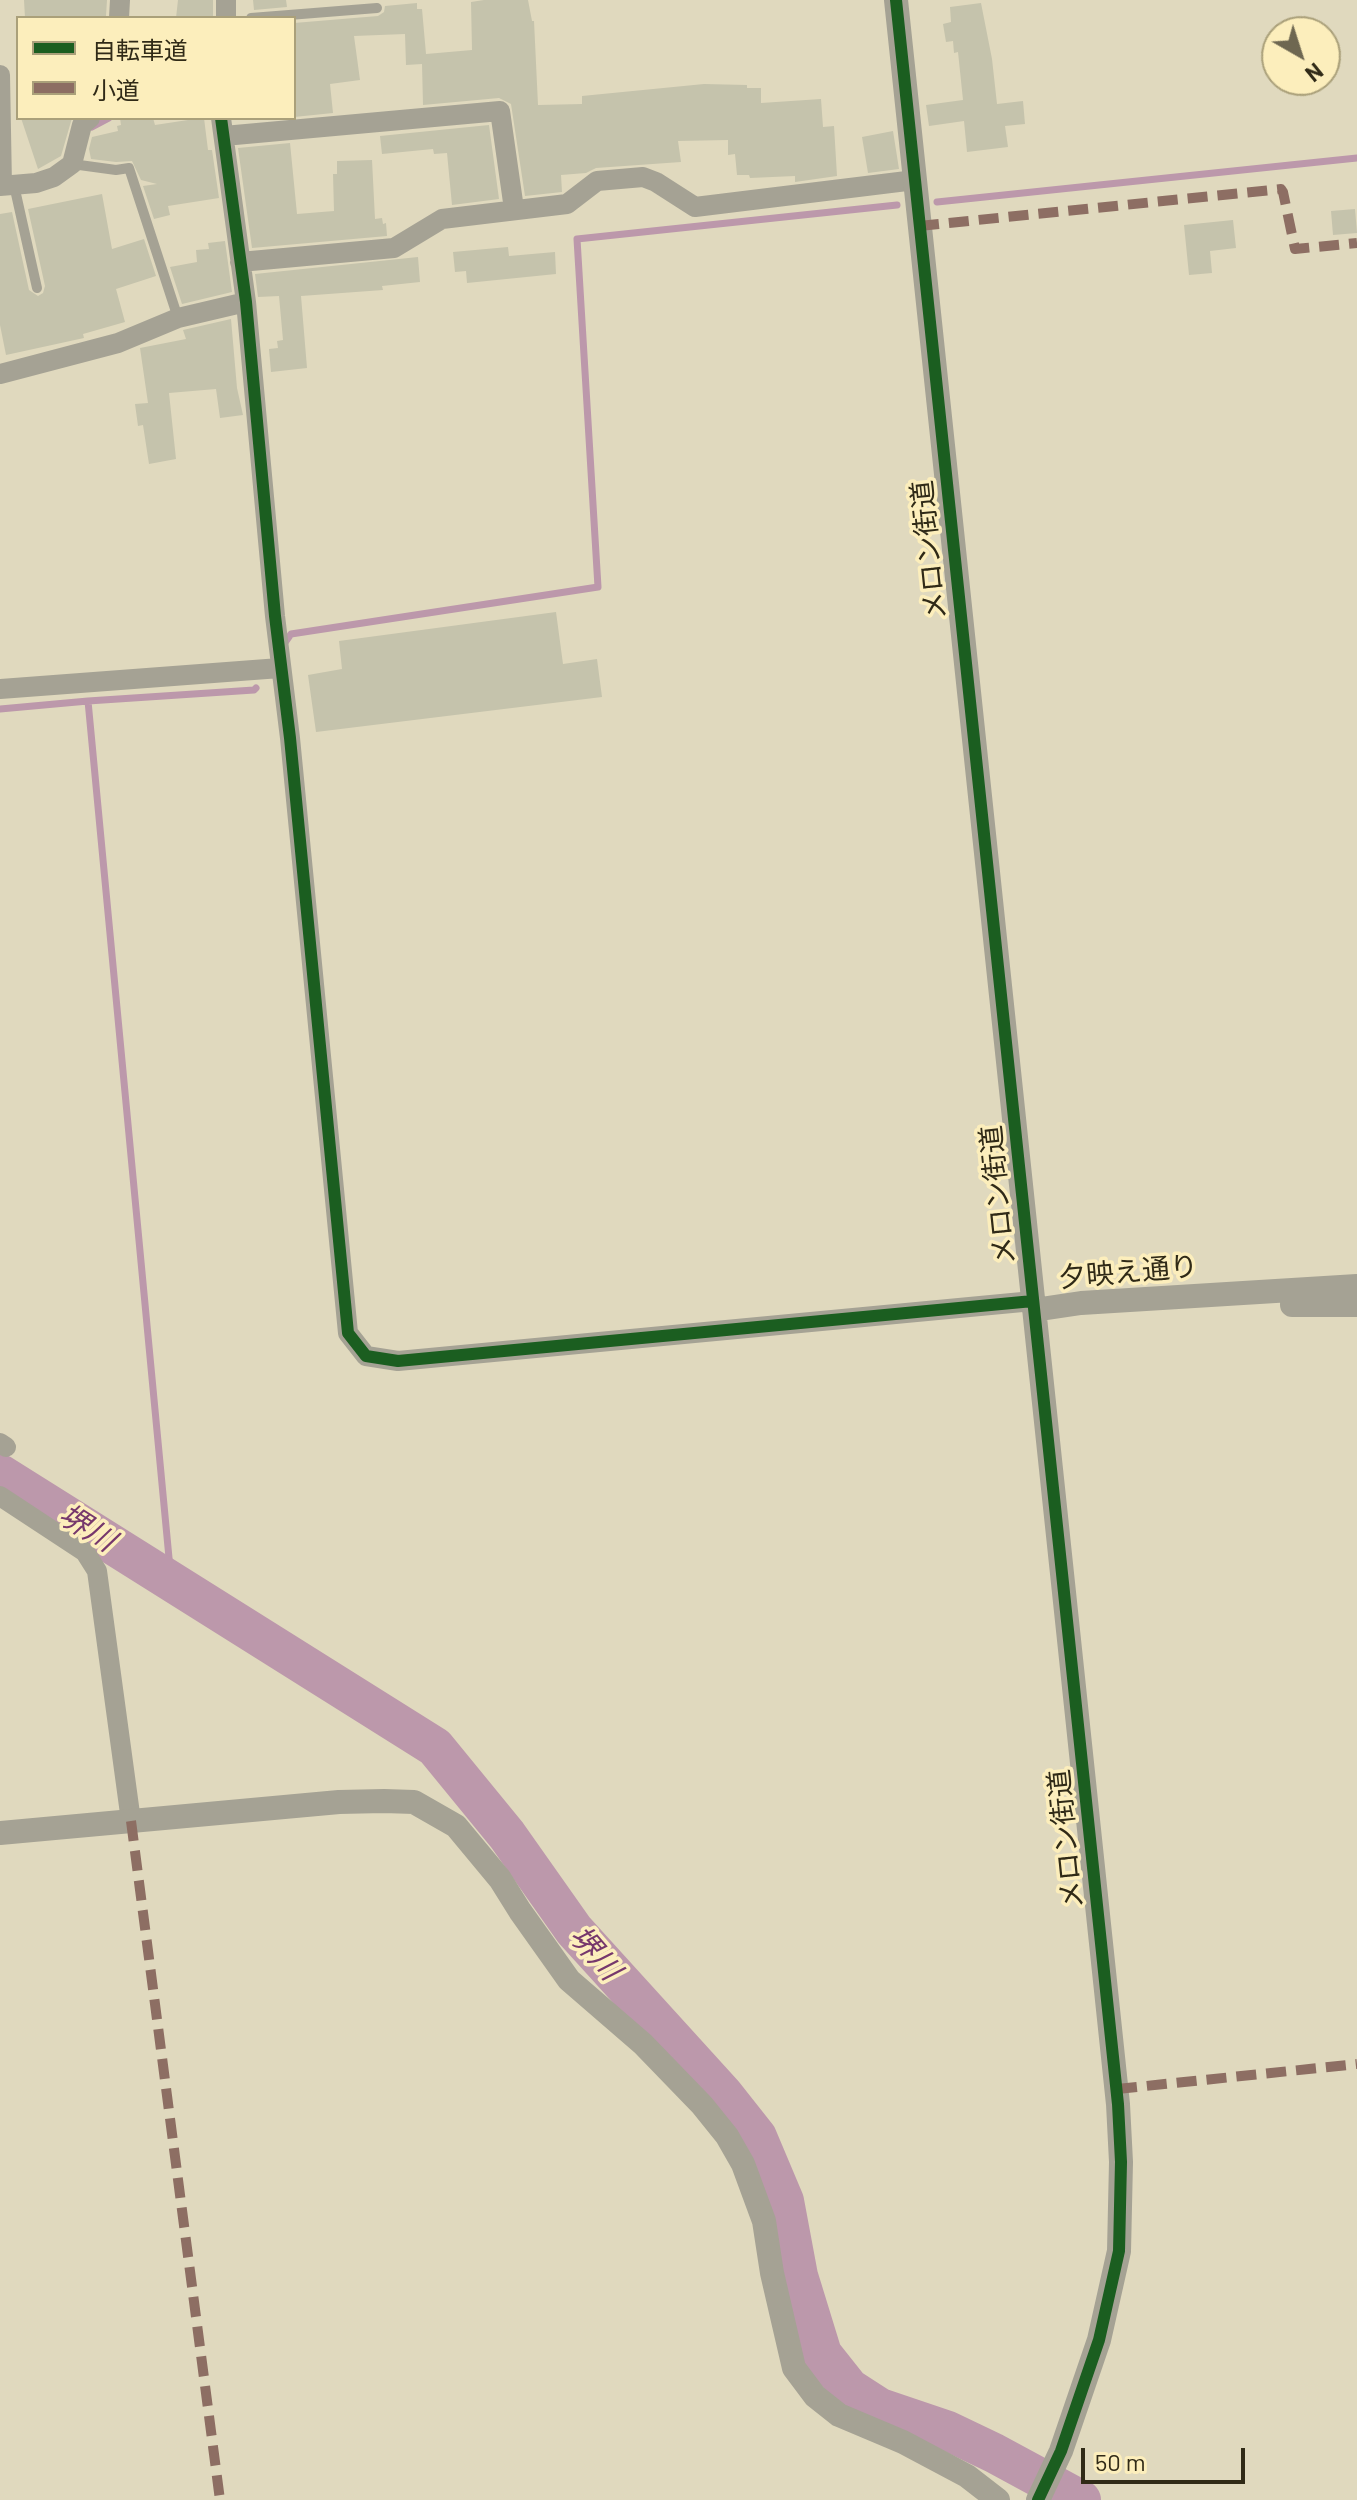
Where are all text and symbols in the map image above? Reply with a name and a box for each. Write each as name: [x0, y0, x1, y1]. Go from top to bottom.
legend: [16, 16, 296, 120]
north arrow: [1261, 16, 1341, 96]
text: 自転車道: [92, 35, 188, 64]
text: N: [1301, 58, 1329, 88]
text: 小道: [92, 75, 140, 104]
street label: メロン街道: [905, 479, 953, 621]
street label: メロン街道: [974, 1124, 1022, 1266]
street label: 夕映え通り: [1057, 1249, 1199, 1295]
water label: 堺川: [52, 1497, 122, 1559]
street label: メロン街道: [1042, 1768, 1090, 1910]
water label: 堺川: [562, 1919, 628, 1987]
scale bar: [1085, 2432, 1249, 2482]
text: 50 m: [1095, 2447, 1146, 2476]

